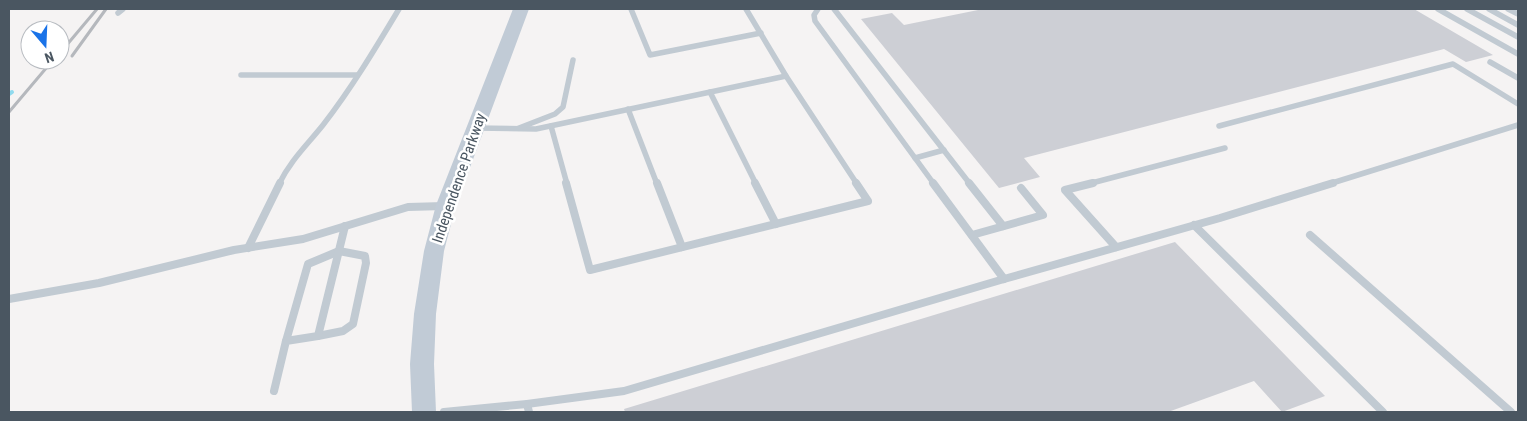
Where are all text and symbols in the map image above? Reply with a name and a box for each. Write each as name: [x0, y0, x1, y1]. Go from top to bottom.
north arrow: [20, 20, 70, 70]
text: N: [43, 48, 56, 66]
street label: Independence Parkway: [428, 111, 490, 245]

